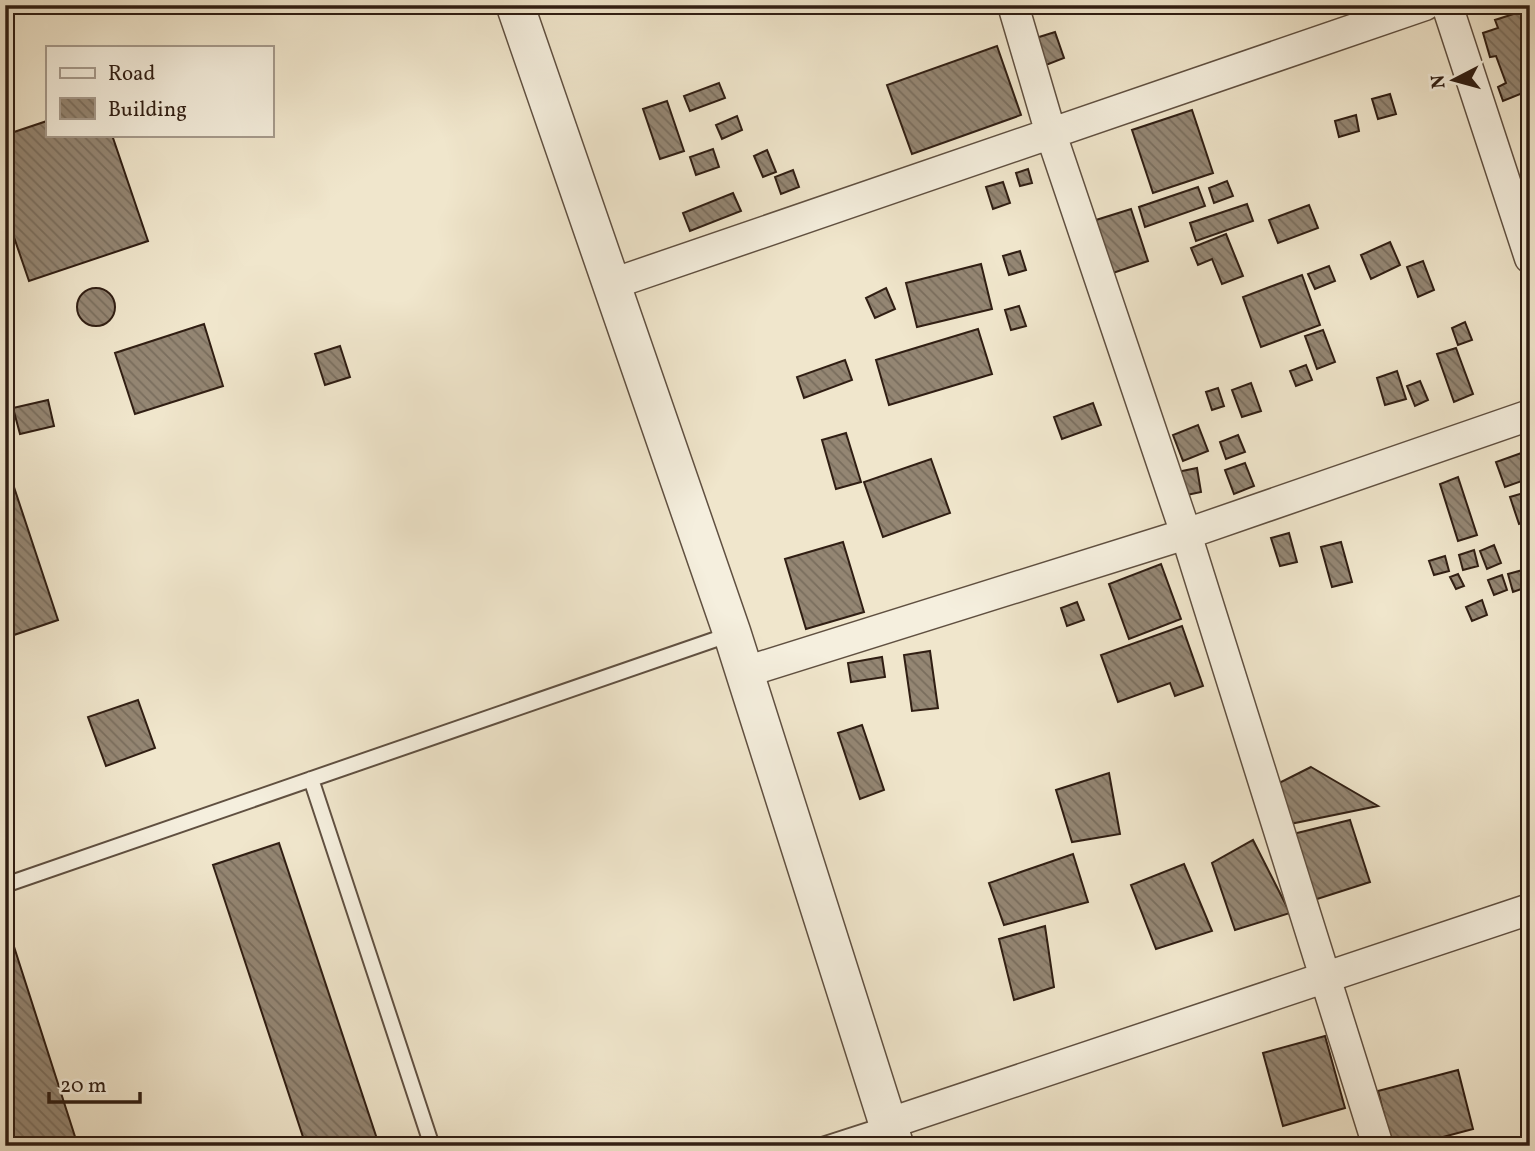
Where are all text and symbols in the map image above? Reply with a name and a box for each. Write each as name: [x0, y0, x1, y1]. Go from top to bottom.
legend: [46, 46, 273, 136]
north arrow: [1420, 46, 1490, 116]
text: Road: [108, 60, 155, 89]
text: N: [1425, 73, 1453, 90]
text: Building: [108, 96, 187, 125]
scale bar: [49, 1060, 140, 1104]
text: 20 m: [60, 1072, 106, 1101]

